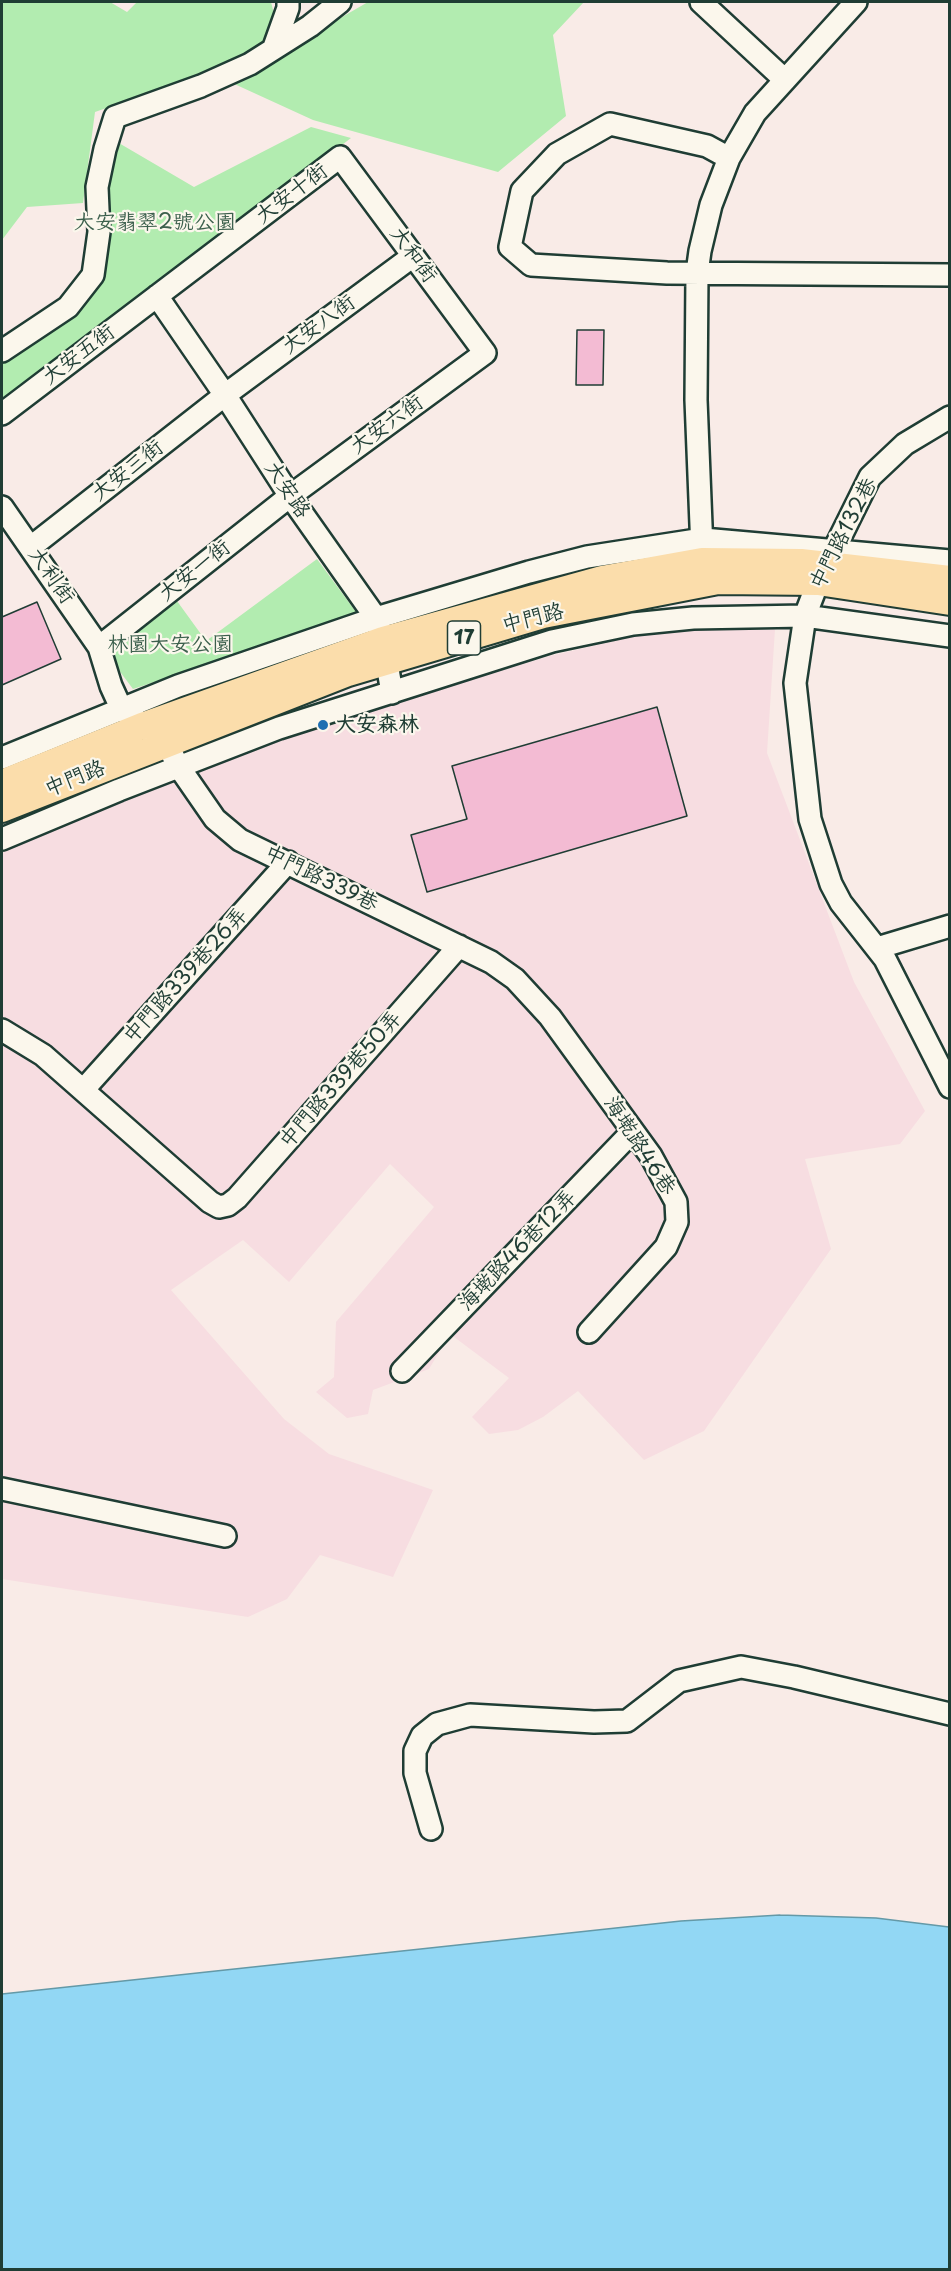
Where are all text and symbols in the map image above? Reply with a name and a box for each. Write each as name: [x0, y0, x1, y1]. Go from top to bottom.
street label: 大安十街: [251, 159, 333, 229]
park label: 大安翡翠2號公園: [74, 210, 236, 236]
street label: 大和街: [384, 222, 442, 288]
street label: 大安八街: [278, 290, 360, 360]
street label: 大安五街: [38, 320, 120, 390]
street label: 大安六街: [346, 390, 428, 460]
street label: 大安三街: [87, 435, 169, 507]
street label: 大安路: [259, 457, 315, 523]
street label: 中門路132巷: [805, 474, 883, 594]
street label: 大安一街: [154, 535, 236, 607]
street label: 大利街: [23, 543, 79, 609]
street label: 中門路: [499, 599, 567, 639]
road number: 17: [448, 621, 480, 655]
park label: 林園大安公園: [107, 632, 233, 658]
place label: 大安森林: [335, 712, 419, 738]
marker: 大安森林: [316, 718, 330, 732]
street label: 中門路: [41, 756, 109, 802]
street label: 中門路339巷: [260, 841, 382, 917]
street label: 中門路339巷26弄: [119, 903, 253, 1049]
street label: 中門路339巷50弄: [275, 1006, 407, 1154]
street label: 海墘路46巷: [598, 1092, 680, 1200]
street label: 海墘路46巷12弄: [454, 1185, 582, 1317]

